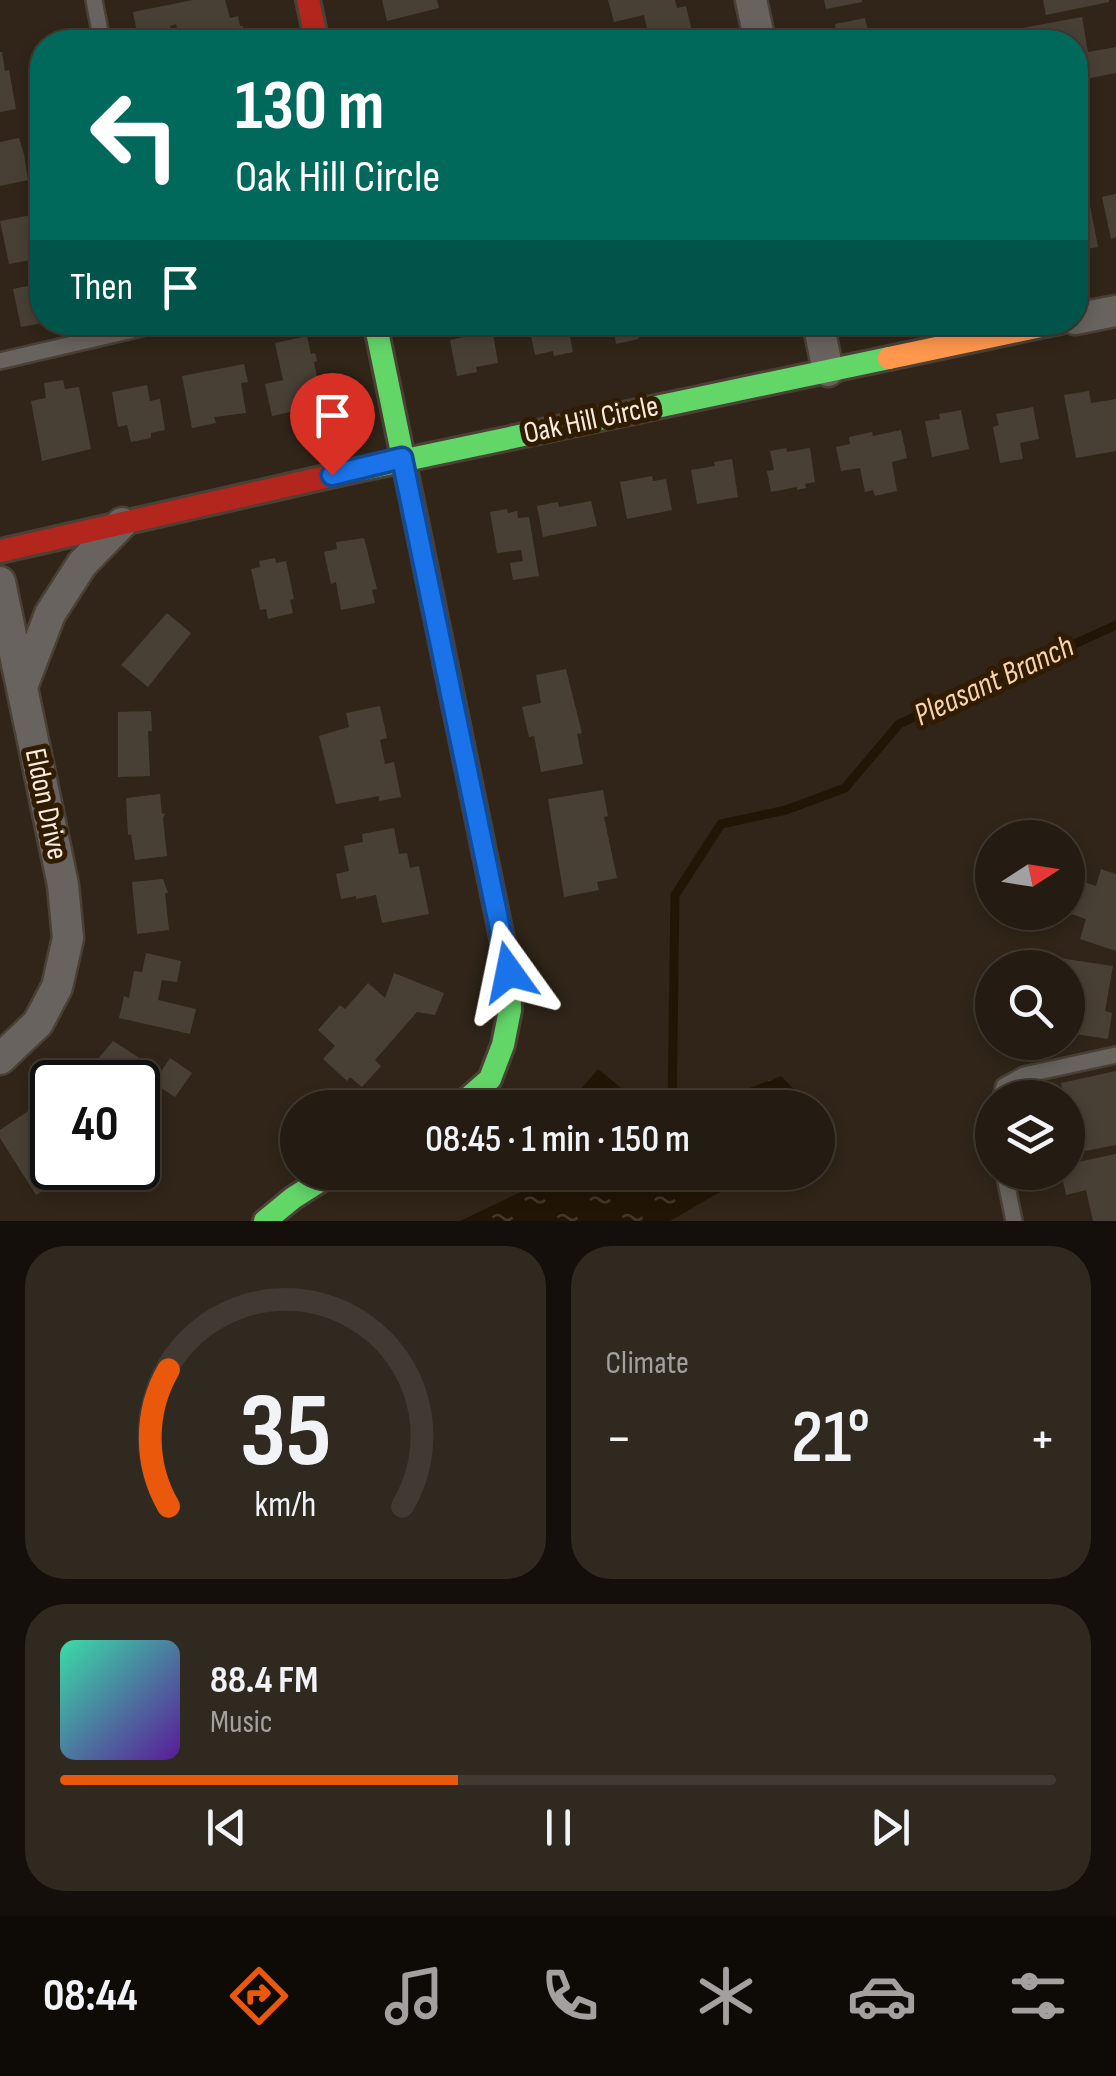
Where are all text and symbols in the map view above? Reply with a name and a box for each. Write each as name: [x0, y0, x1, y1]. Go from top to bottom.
text: 130 m: [235, 65, 384, 149]
icon: left: [70, 70, 200, 200]
text: Oak Hill Circle: [235, 150, 440, 205]
icon: arrive: [153, 260, 208, 315]
text: Then: [70, 265, 133, 310]
pin: [290, 373, 375, 476]
icon: arrive: [305, 388, 360, 443]
street label: Oak Hill Circle: [520, 388, 662, 452]
water label: Pleasant Branch: [908, 627, 1080, 735]
street label: Eldon Drive: [17, 745, 75, 863]
north arrow: [975, 820, 1085, 930]
map controls: [975, 820, 1085, 1190]
position arrow: [457, 920, 561, 1024]
button: search: [975, 950, 1085, 1060]
speed limit sign: 40: [30, 1060, 160, 1190]
button: layers: [975, 1080, 1085, 1190]
text: 08:45 · 1 min · 150 m: [425, 1117, 690, 1162]
text: Climate: [606, 1344, 689, 1383]
text: 35: [239, 1370, 331, 1495]
text: 21°: [791, 1393, 870, 1484]
text: −: [606, 1406, 632, 1473]
text: +: [1029, 1406, 1056, 1473]
text: km/h: [254, 1484, 316, 1527]
text: 88.4 FM: [210, 1658, 318, 1703]
text: Music: [210, 1703, 273, 1742]
icon: previous: [199, 1800, 254, 1855]
icon: pause: [531, 1800, 586, 1855]
icon: next: [863, 1800, 918, 1855]
icon: directions: [224, 1961, 294, 2031]
icon: music: [379, 1961, 449, 2031]
icon: phone: [535, 1961, 605, 2031]
icon: climate: [691, 1961, 761, 2031]
icon: car: [847, 1961, 917, 2031]
icon: filters: [1003, 1961, 1073, 2031]
text: 08:44: [43, 1969, 138, 2024]

